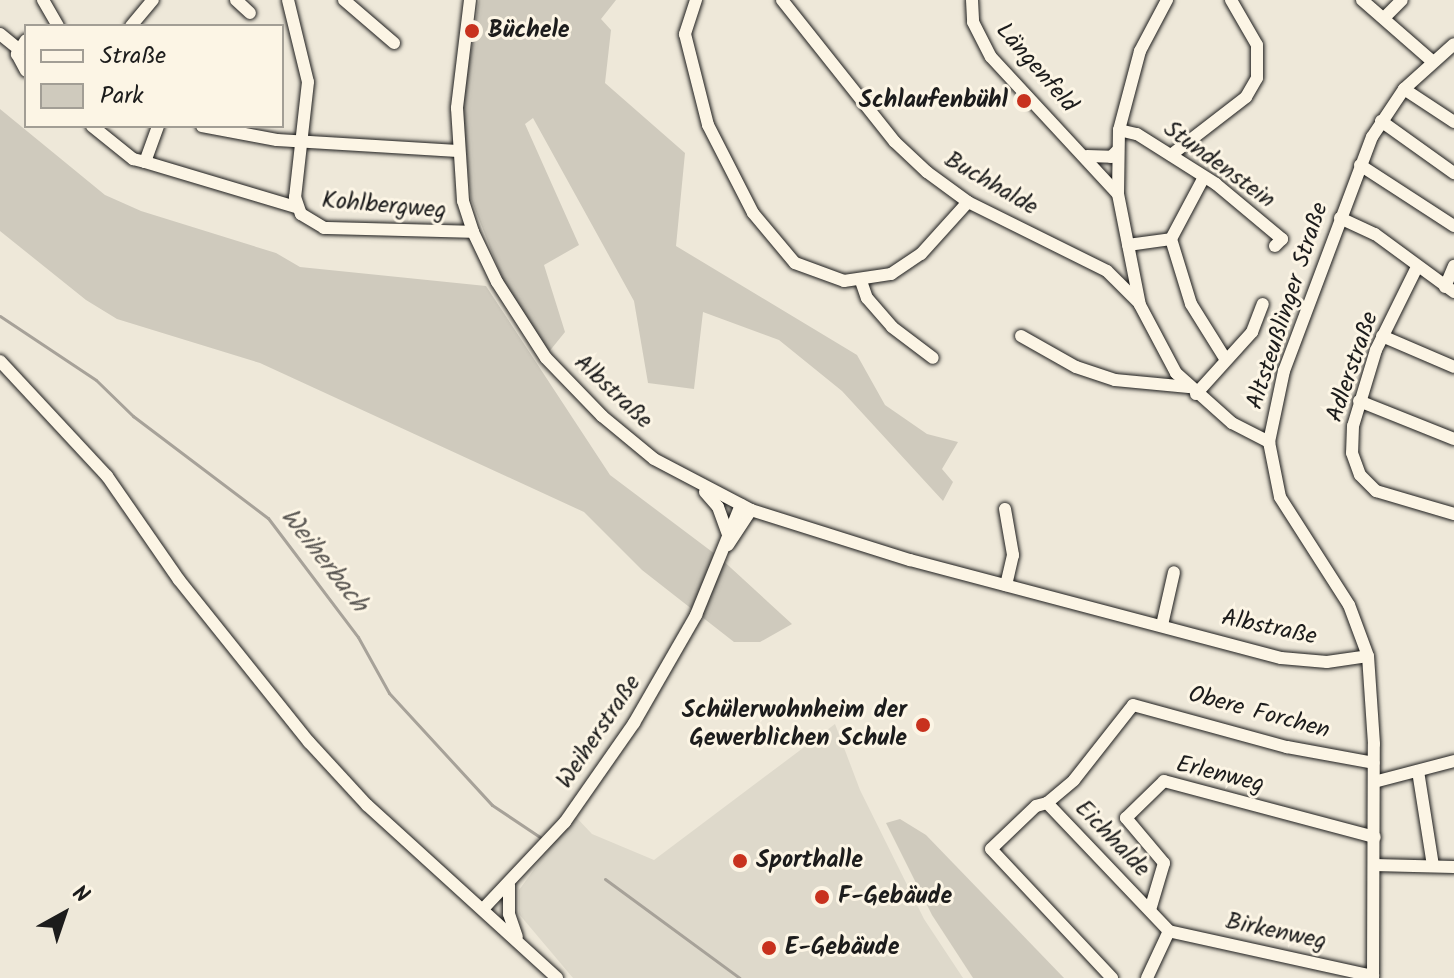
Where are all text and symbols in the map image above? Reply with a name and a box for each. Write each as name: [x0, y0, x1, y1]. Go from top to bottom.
place label: Büchele: [488, 17, 570, 45]
street label: Längenfeld: [989, 17, 1083, 119]
marker: Büchele: [463, 22, 481, 40]
legend: [24, 24, 284, 128]
text: Straße: [100, 37, 166, 76]
text: Park: [100, 77, 144, 116]
place label: Schlaufenbühl: [859, 87, 1008, 115]
marker: Schlaufenbühl: [1015, 92, 1033, 110]
street label: Stundenstein: [1158, 115, 1280, 215]
street label: Buchhalde: [939, 146, 1043, 222]
street label: Kohlbergweg: [321, 186, 447, 226]
street label: Altsteußlinger Straße: [1241, 199, 1335, 413]
street label: Adlerstraße: [1321, 308, 1385, 426]
street label: Albstraße: [568, 349, 658, 435]
water label: Weiherbach: [273, 503, 373, 619]
street label: Albstraße: [1219, 604, 1319, 652]
street label: Weiherstraße: [551, 670, 647, 794]
street label: Obere Forchen: [1185, 680, 1333, 746]
place label: Schülerwohnheim der Gewerblichen Schule: [682, 697, 907, 753]
marker: Schülerwohnheim der Gewerblichen Schule: [914, 716, 932, 734]
street label: Erlenweg: [1173, 750, 1267, 800]
street label: Eichhalde: [1068, 794, 1156, 884]
place label: Sporthalle: [756, 847, 863, 875]
marker: Sporthalle: [731, 852, 749, 870]
north arrow: [24, 874, 104, 954]
text: N: [63, 877, 96, 913]
place label: F-Gebäude: [838, 883, 952, 911]
marker: F-Gebäude: [813, 888, 831, 906]
street label: Birkenweg: [1223, 907, 1329, 957]
place label: E-Gebäude: [785, 934, 899, 962]
marker: E-Gebäude: [760, 939, 778, 957]

